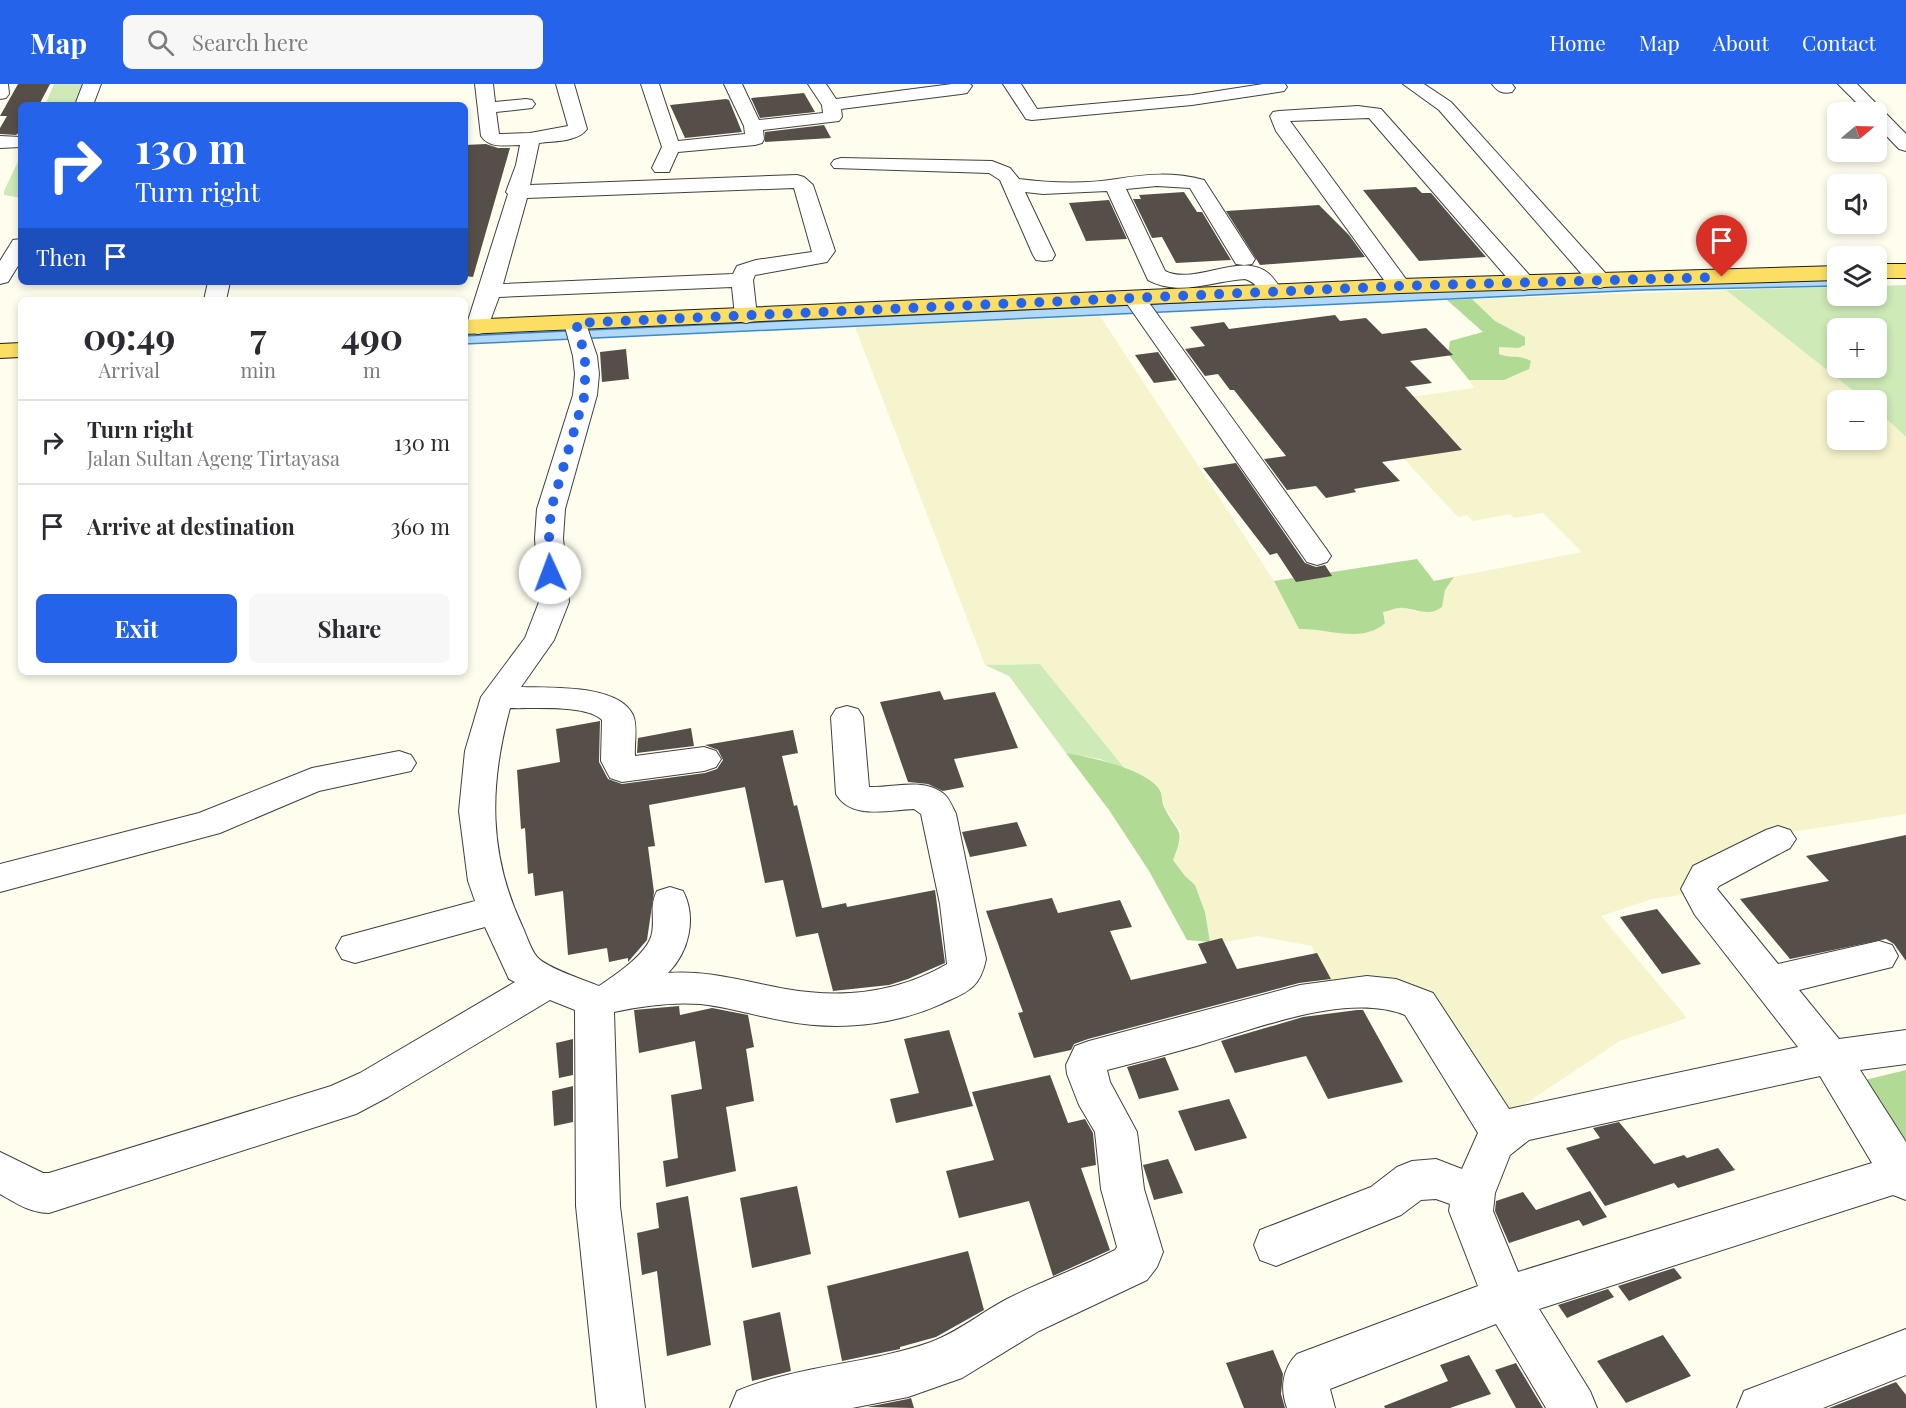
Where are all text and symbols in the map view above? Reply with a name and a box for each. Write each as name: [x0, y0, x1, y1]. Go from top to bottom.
search box: [123, 15, 543, 69]
text: Map: [30, 24, 87, 61]
icon: search: [144, 26, 177, 59]
text: Search here: [192, 27, 308, 57]
text: Home: [1550, 28, 1606, 56]
text: Map: [1639, 28, 1680, 56]
text: About: [1713, 28, 1769, 56]
text: Contact: [1802, 28, 1876, 56]
north arrow: [1827, 102, 1887, 162]
map controls: [1827, 102, 1887, 450]
text: 130 m: [135, 119, 246, 175]
icon: right: [36, 126, 114, 204]
text: Turn right: [135, 173, 260, 209]
button: sound: [1827, 174, 1887, 234]
pin: [1696, 215, 1747, 277]
icon: arrive: [1705, 224, 1738, 257]
icon: arrive: [99, 240, 132, 273]
text: Then: [36, 242, 87, 272]
button: layers: [1827, 246, 1887, 306]
text: 09:49: [83, 311, 175, 359]
text: 7: [250, 311, 266, 359]
text: 490: [341, 311, 403, 359]
button: +: [1827, 318, 1887, 378]
text: Arrival: [98, 356, 160, 383]
text: min: [240, 356, 276, 383]
text: m: [363, 356, 381, 383]
button: −: [1827, 390, 1887, 450]
text: Turn right: [87, 414, 193, 444]
icon: right: [36, 426, 69, 459]
text: 130 m: [394, 427, 450, 457]
text: Jalan Sultan Ageng Tirtayasa: [87, 444, 340, 471]
icon: arrive: [36, 510, 69, 543]
text: Arrive at destination: [87, 511, 295, 541]
text: 360 m: [390, 511, 450, 541]
position arrow: [518, 541, 582, 605]
button: Exit: [36, 594, 237, 663]
button: Share: [249, 594, 450, 663]

